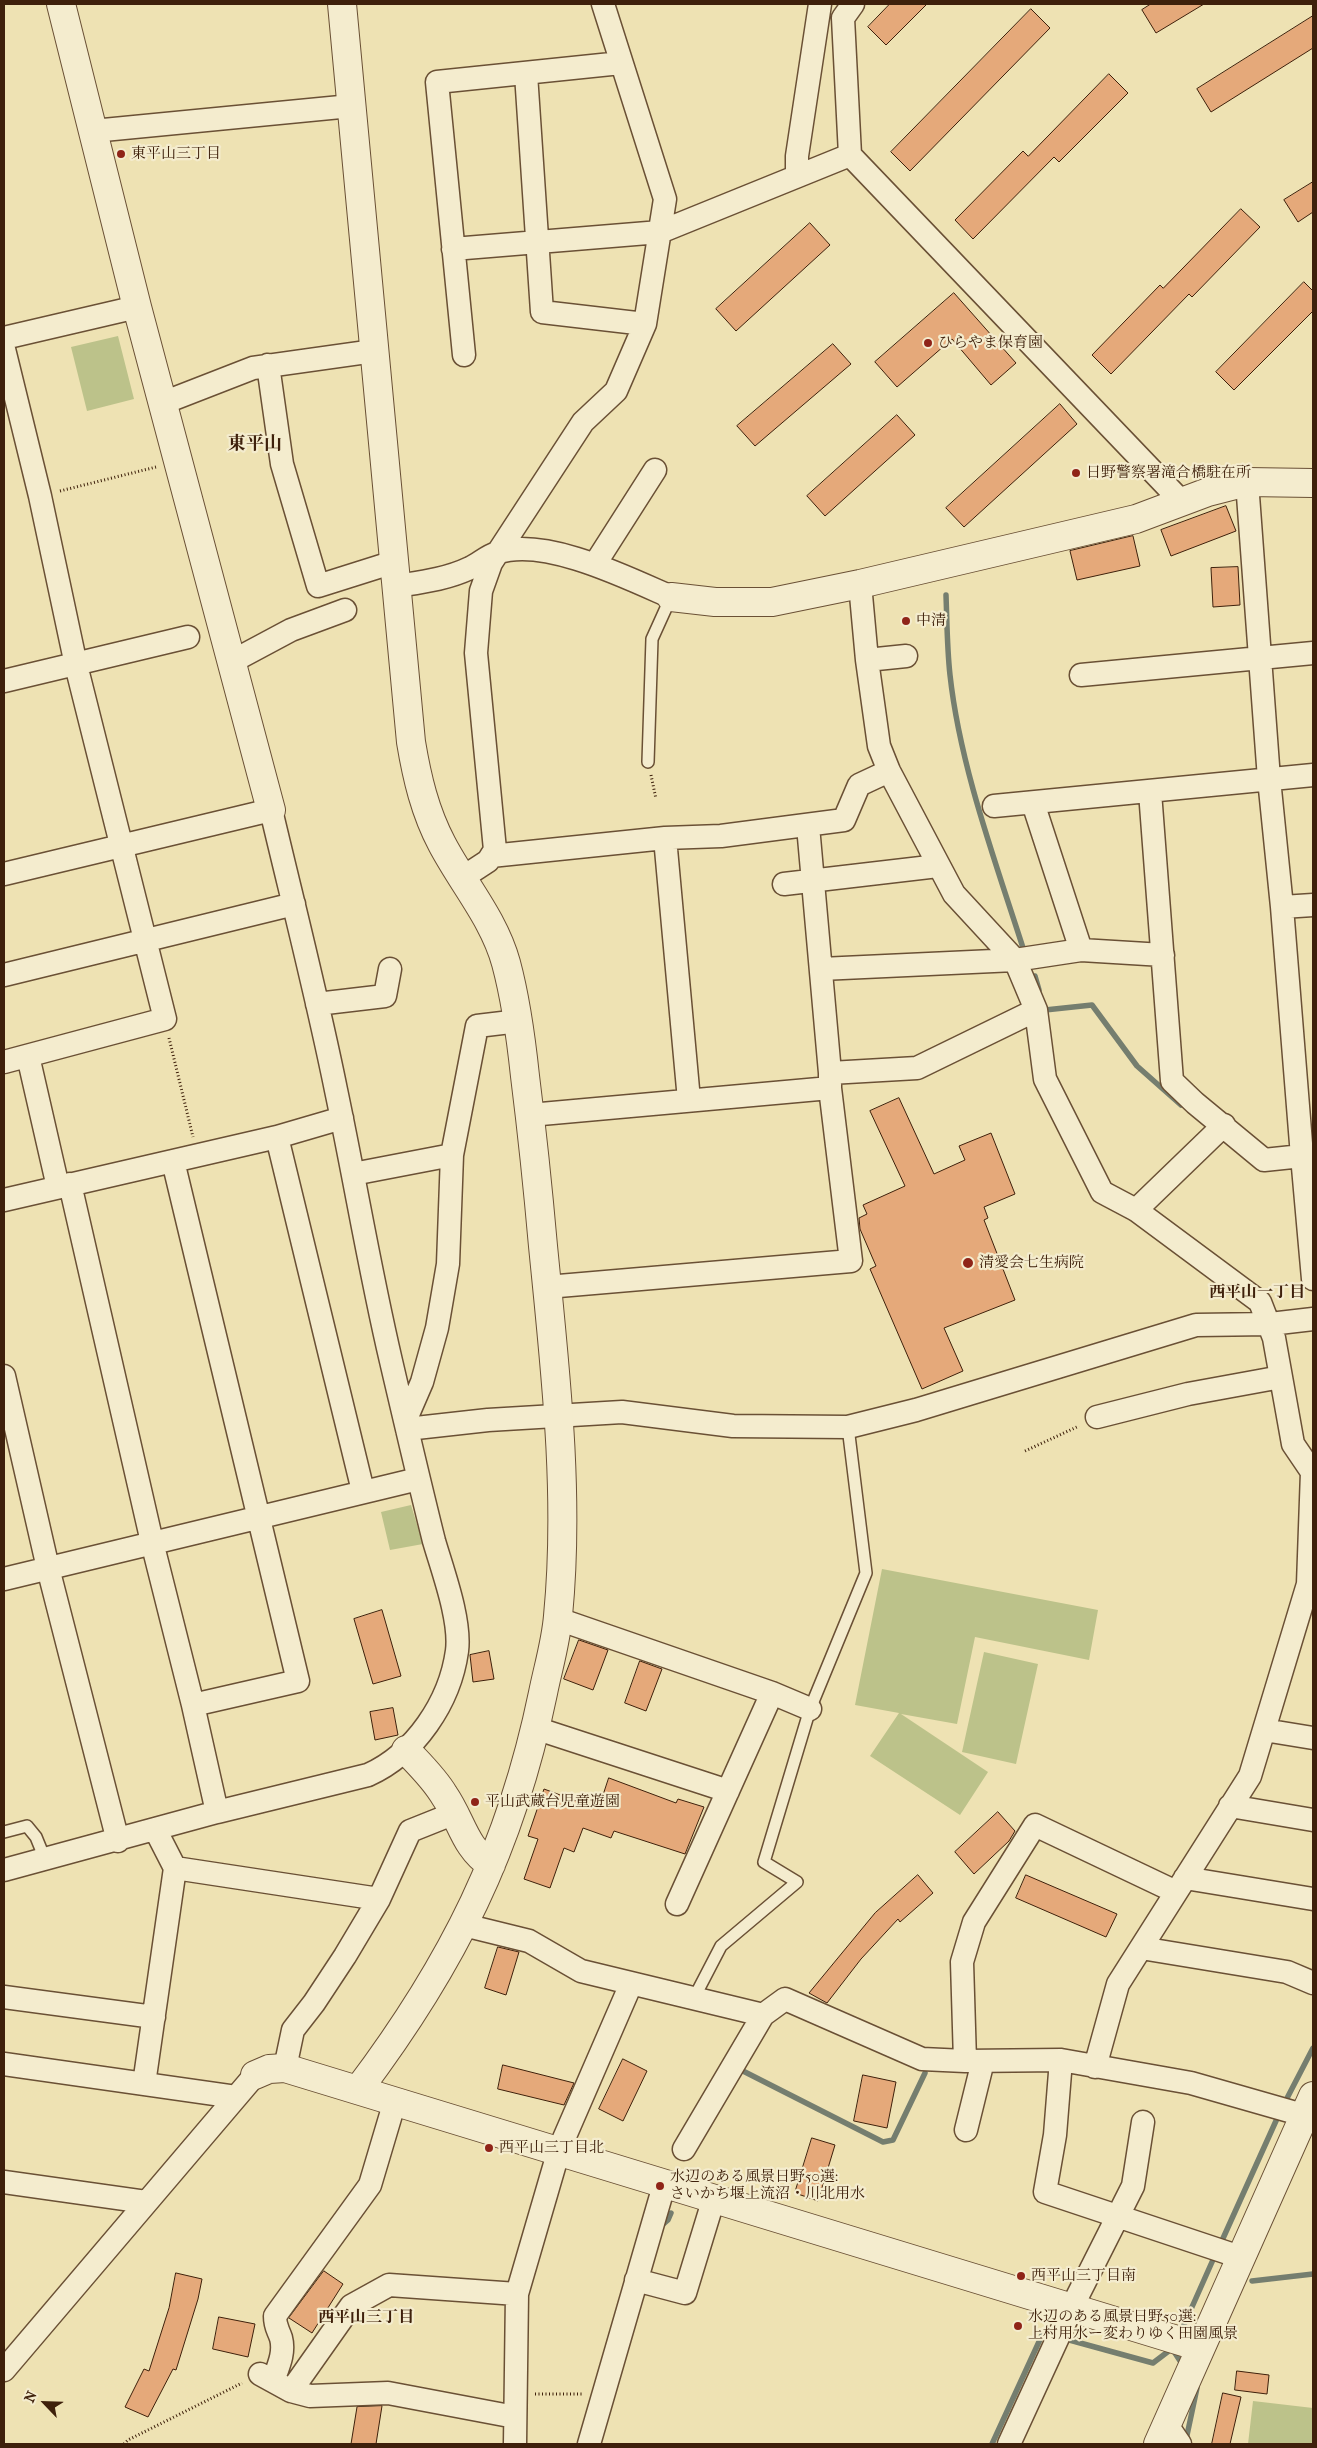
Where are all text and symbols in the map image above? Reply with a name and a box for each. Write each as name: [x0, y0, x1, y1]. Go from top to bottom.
place label: 東平山三丁目: [131, 145, 221, 163]
marker: 東平山三丁目: [115, 148, 127, 160]
place label: ひらやま保育園: [938, 334, 1043, 352]
marker: ひらやま保育園: [922, 337, 934, 349]
district label: 東平山: [228, 434, 282, 456]
place label: 日野警察署滝合橋駐在所: [1086, 464, 1251, 482]
marker: 日野警察署滝合橋駐在所: [1070, 467, 1082, 479]
place label: 中清: [916, 612, 946, 630]
marker: 中清: [900, 615, 912, 627]
place label: 清愛会七生病院: [979, 1254, 1084, 1272]
marker: 清愛会七生病院: [961, 1256, 975, 1270]
district label: 西平山一丁目: [1209, 1283, 1305, 1303]
place label: 平山武蔵台児童遊園: [485, 1793, 620, 1811]
marker: 平山武蔵台児童遊園: [469, 1796, 481, 1808]
place label: 西平山三丁目北: [499, 2139, 604, 2157]
marker: 西平山三丁目北: [483, 2142, 495, 2154]
place label: 水辺のある風景日野50選: さいかち堰上流沼・川北用水: [670, 2168, 865, 2203]
marker: 水辺のある風景日野50選: さいかち堰上流沼・川北用水: [654, 2180, 666, 2192]
place label: 西平山三丁目南: [1031, 2267, 1136, 2285]
marker: 西平山三丁目南: [1015, 2270, 1027, 2282]
district label: 西平山三丁目: [318, 2308, 414, 2328]
place label: 水辺のある風景日野50選: 上村用水ー変わりゆく田園風景: [1028, 2308, 1238, 2343]
marker: 水辺のある風景日野50選: 上村用水ー変わりゆく田園風景: [1012, 2320, 1024, 2332]
north arrow: [20, 2378, 70, 2428]
text: N: [21, 2388, 41, 2405]

